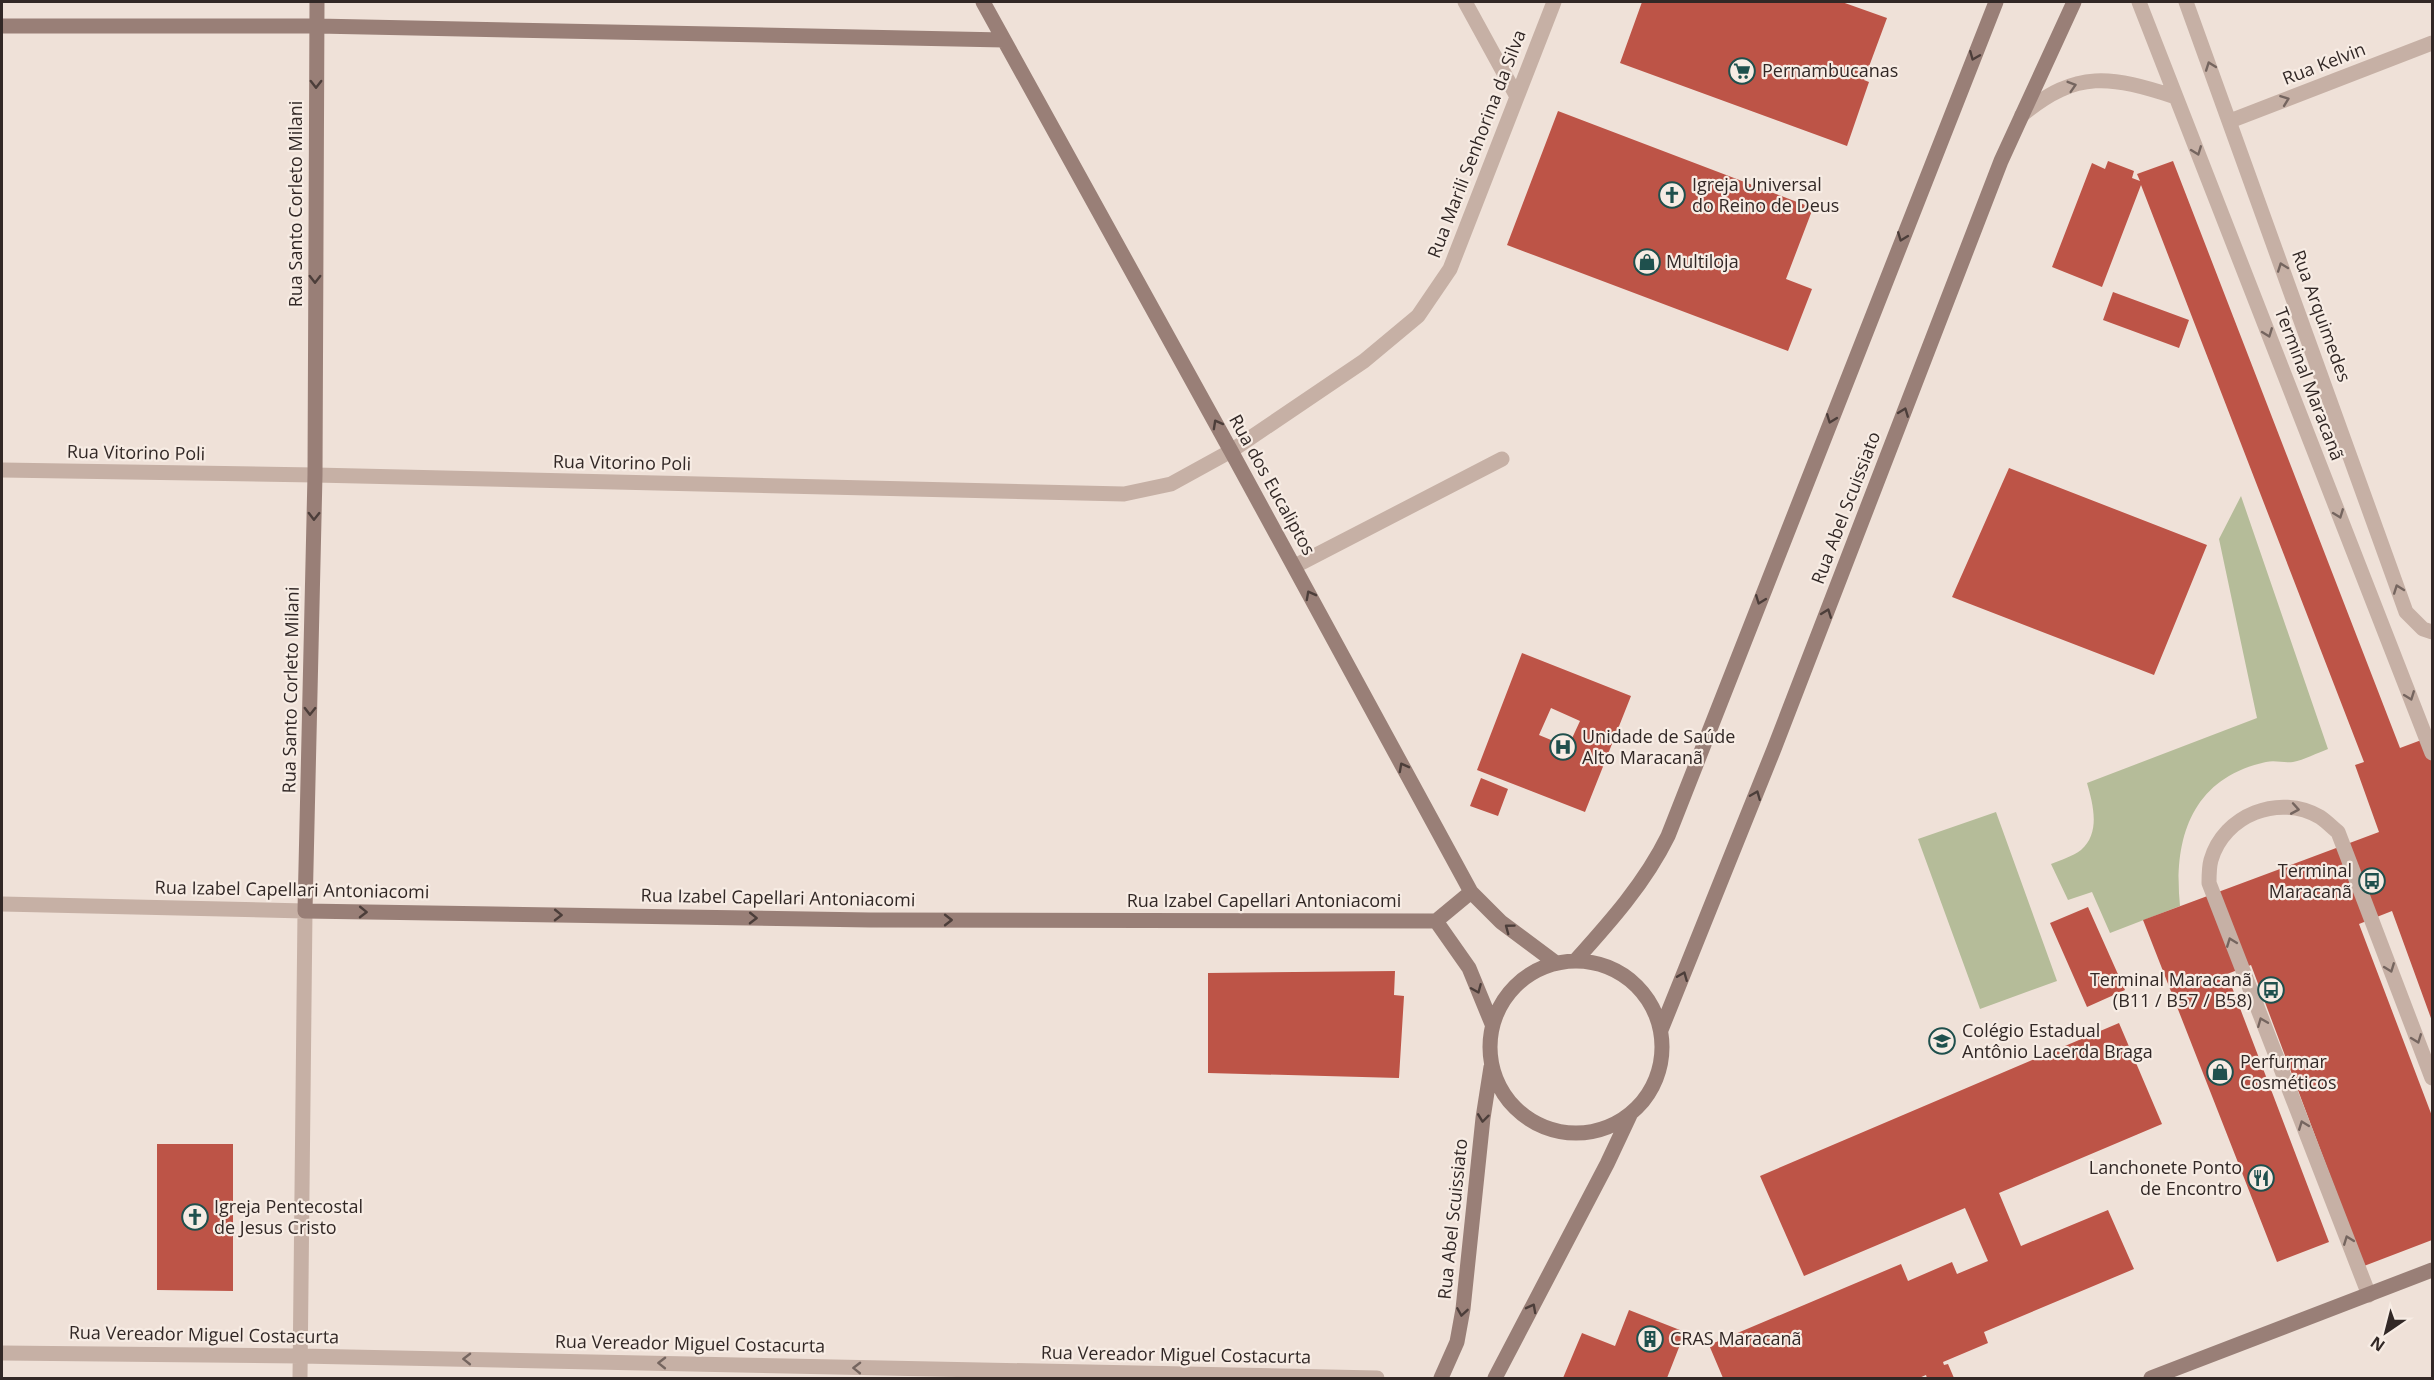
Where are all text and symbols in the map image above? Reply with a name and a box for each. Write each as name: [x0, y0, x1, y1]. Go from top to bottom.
street label: Rua Marili Senhorina da Silva: [1421, 26, 1531, 261]
street label: Rua Kelvin: [2279, 36, 2369, 90]
one-way arrow: [1969, 50, 1981, 61]
supermarket icon: Pernambucanas: [1727, 56, 1757, 86]
place label: Pernambucanas: [1762, 58, 1898, 82]
one-way arrow: [2204, 61, 2217, 72]
one-way arrow: [310, 80, 322, 89]
one-way arrow: [2066, 80, 2077, 93]
one-way arrow: [2278, 95, 2289, 107]
street label: Rua Santo Corleto Milani: [283, 101, 307, 307]
one-way arrow: [2190, 145, 2202, 156]
place label: Igreja Universal do Reino de Deus: [1692, 172, 1839, 217]
church icon: Igreja Universal do Reino de Deus: [1657, 180, 1687, 210]
one-way arrow: [1897, 231, 1909, 242]
street label: Rua Arquimedes: [2287, 246, 2357, 385]
shop icon: Multiloja: [1632, 247, 1662, 277]
place label: Multiloja: [1666, 249, 1739, 273]
one-way arrow: [2277, 262, 2290, 273]
one-way arrow: [309, 275, 322, 284]
street label: Terminal Maracanã: [2270, 304, 2350, 464]
one-way arrow: [2261, 327, 2273, 338]
one-way arrow: [1897, 407, 1909, 418]
street label: Rua dos Eucaliptos: [1224, 410, 1322, 559]
one-way arrow: [1826, 412, 1838, 423]
one-way arrow: [1212, 420, 1224, 430]
street label: Rua Abel Scuissiato: [1805, 428, 1885, 587]
street label: Rua Vitorino Poli: [67, 439, 205, 465]
street label: Rua Vitorino Poli: [553, 449, 691, 475]
one-way arrow: [2332, 508, 2344, 519]
one-way arrow: [307, 512, 320, 521]
one-way arrow: [2392, 584, 2405, 595]
street label: Rua Santo Corleto Milani: [276, 586, 304, 793]
one-way arrow: [1306, 591, 1317, 601]
one-way arrow: [1755, 594, 1767, 605]
one-way arrow: [1819, 609, 1832, 619]
one-way arrow: [2403, 690, 2416, 701]
one-way arrow: [303, 707, 316, 716]
place label: Unidade de Saúde Alto Maracanã: [1582, 724, 1735, 769]
hospital icon: Unidade de Saúde Alto Maracanã: [1548, 732, 1578, 762]
one-way arrow: [1399, 762, 1410, 773]
one-way arrow: [1749, 790, 1761, 801]
one-way arrow: [2290, 802, 2300, 815]
place label: Terminal Maracanã: [2269, 858, 2352, 903]
bus stop icon: Terminal Maracanã: [2357, 866, 2387, 896]
street label: Rua Izabel Capellari Antoniacomi: [154, 875, 430, 903]
street label: Rua Izabel Capellari Antoniacomi: [640, 883, 916, 911]
street label: Rua Izabel Capellari Antoniacomi: [1127, 888, 1401, 912]
one-way arrow: [359, 905, 368, 918]
one-way arrow: [554, 909, 563, 921]
one-way arrow: [749, 912, 758, 924]
one-way arrow: [944, 914, 953, 926]
one-way arrow: [1505, 924, 1516, 935]
one-way arrow: [2226, 938, 2238, 949]
one-way arrow: [2383, 961, 2395, 972]
place label: Terminal Maracanã (B11 / B57 / B58): [2090, 967, 2252, 1012]
one-way arrow: [1675, 971, 1688, 982]
bus stop icon: Terminal Maracanã (B11 / B57 / B58): [2256, 975, 2286, 1005]
one-way arrow: [1470, 982, 1482, 993]
place label: Colégio Estadual Antônio Lacerda Braga: [1962, 1018, 2153, 1063]
one-way arrow: [2257, 1018, 2269, 1029]
school or university icon: Colégio Estadual Antônio Lacerda Braga: [1927, 1026, 1957, 1056]
one-way arrow: [2410, 1032, 2422, 1043]
place label: Perfurmar Cosméticos: [2240, 1049, 2337, 1094]
shop icon: Perfurmar Cosméticos: [2205, 1057, 2235, 1087]
one-way arrow: [1477, 1114, 1490, 1123]
one-way arrow: [2297, 1120, 2310, 1131]
street label: Rua Abel Scuissiato: [1432, 1137, 1472, 1300]
place label: Lanchonete Ponto de Encontro: [2089, 1155, 2242, 1200]
restaurant icon: Lanchonete Ponto de Encontro: [2246, 1163, 2276, 1193]
place label: Igreja Pentecostal de Jesus Cristo: [214, 1194, 363, 1239]
church icon: Igreja Pentecostal de Jesus Cristo: [180, 1202, 210, 1232]
one-way arrow: [2342, 1235, 2355, 1246]
north arrow: [2356, 1302, 2416, 1362]
one-way arrow: [1524, 1303, 1536, 1314]
one-way arrow: [1457, 1308, 1469, 1317]
street label: Rua Vereador Miguel Costacurta: [69, 1320, 339, 1348]
building icon: CRAS Maracanã: [1635, 1324, 1665, 1354]
place label: CRAS Maracanã: [1670, 1326, 1802, 1350]
street label: Rua Vereador Miguel Costacurta: [555, 1329, 825, 1357]
text: N: [2366, 1332, 2389, 1357]
street label: Rua Vereador Miguel Costacurta: [1041, 1340, 1311, 1368]
one-way arrow: [462, 1353, 471, 1366]
one-way arrow: [657, 1357, 666, 1370]
one-way arrow: [852, 1361, 861, 1374]

